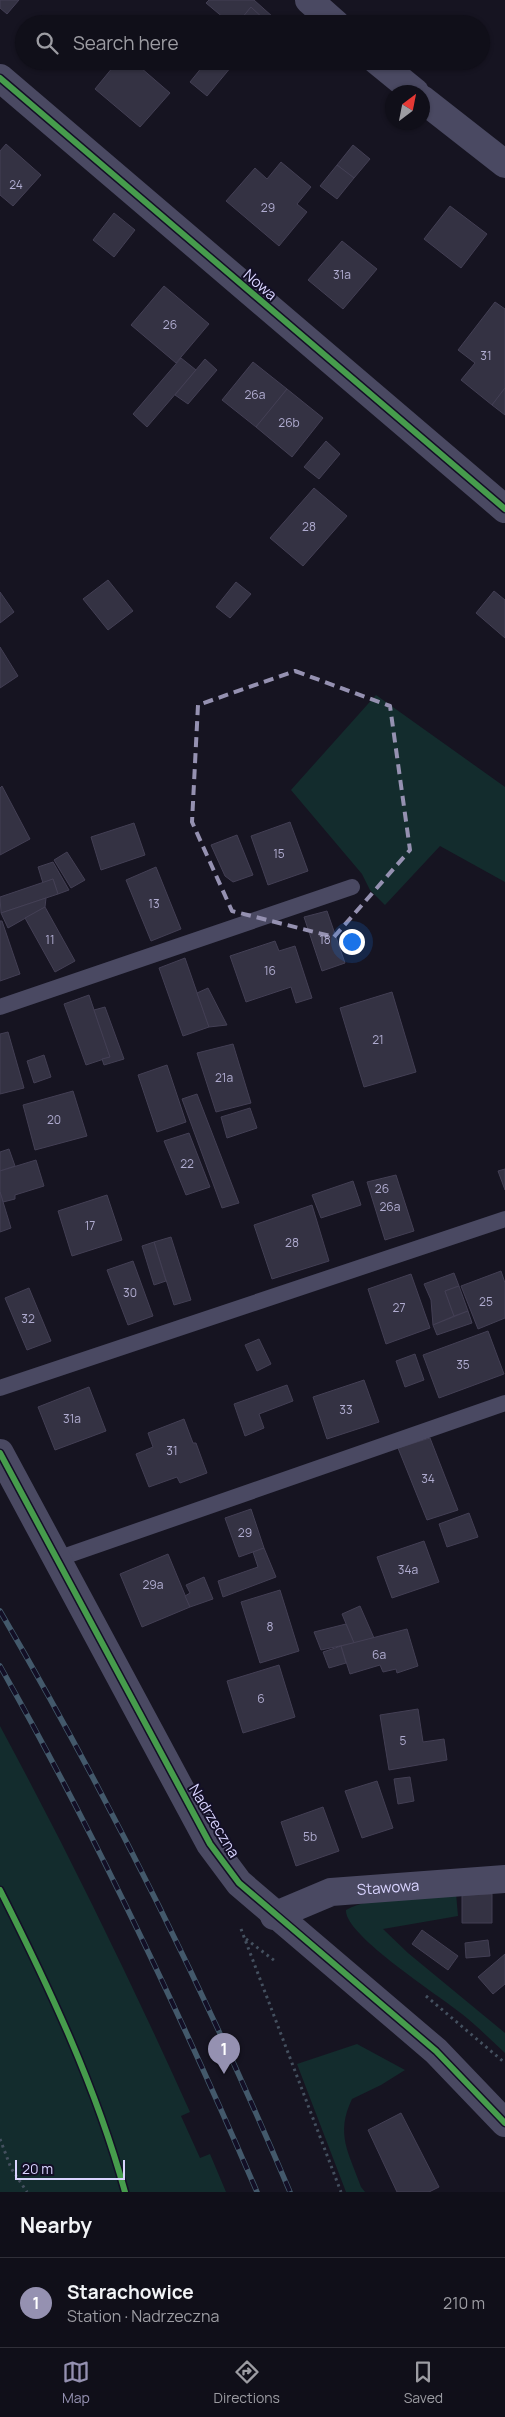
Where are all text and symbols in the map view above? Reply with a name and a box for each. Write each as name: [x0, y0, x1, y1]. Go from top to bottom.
search box: [15, 15, 490, 70]
icon: search: [33, 29, 61, 57]
text: Search here: [73, 30, 179, 56]
north arrow: [385, 85, 430, 130]
house number: 24: [9, 176, 23, 193]
house number: 29: [261, 199, 275, 216]
street label: Nowa: [239, 264, 282, 305]
house number: 31a: [333, 266, 351, 283]
house number: 26: [163, 316, 177, 333]
house number: 31: [480, 347, 492, 364]
house number: 26a: [245, 386, 265, 403]
house number: 26b: [278, 414, 300, 431]
house number: 28: [302, 518, 316, 535]
house number: 15: [273, 845, 285, 862]
house number: 13: [148, 895, 160, 912]
your location: [339, 929, 365, 955]
house number: 11: [45, 931, 55, 948]
house number: 18: [319, 931, 331, 948]
house number: 16: [264, 962, 276, 979]
house number: 21: [372, 1031, 384, 1048]
house number: 21a: [215, 1069, 233, 1086]
house number: 20: [47, 1111, 61, 1128]
house number: 22: [180, 1155, 194, 1172]
house number: 26: [375, 1180, 389, 1197]
house number: 26a: [380, 1198, 400, 1215]
house number: 17: [85, 1217, 95, 1234]
house number: 28: [285, 1234, 299, 1251]
house number: 30: [123, 1284, 137, 1301]
house number: 25: [479, 1293, 493, 1310]
house number: 27: [393, 1299, 405, 1316]
house number: 32: [21, 1310, 35, 1327]
house number: 35: [456, 1356, 470, 1373]
house number: 33: [339, 1401, 353, 1418]
house number: 31a: [63, 1410, 81, 1427]
house number: 31: [166, 1442, 178, 1459]
house number: 34: [421, 1470, 435, 1487]
house number: 29: [238, 1524, 252, 1541]
house number: 34a: [398, 1561, 418, 1578]
house number: 29a: [143, 1576, 163, 1593]
house number: 8: [267, 1618, 274, 1635]
house number: 6a: [372, 1646, 386, 1663]
house number: 6: [257, 1690, 265, 1707]
house number: 5: [400, 1732, 407, 1749]
street label: Nadrzeczna: [184, 1780, 245, 1862]
house number: 5b: [303, 1828, 317, 1845]
street label: Stawowa: [356, 1874, 420, 1900]
pin: 1: [208, 2033, 240, 2074]
scale bar: [15, 2157, 125, 2180]
text: 20 m: [22, 2159, 53, 2178]
text: Nearby: [20, 2211, 92, 2239]
text: Starachowice: [67, 2279, 194, 2305]
text: 1: [32, 2292, 40, 2314]
text: 210 m: [443, 2292, 485, 2314]
text: Station · Nadrzeczna: [67, 2305, 219, 2327]
tab: Map: [62, 2358, 90, 2407]
tab: Directions: [214, 2358, 280, 2407]
tab: Saved: [404, 2358, 443, 2407]

